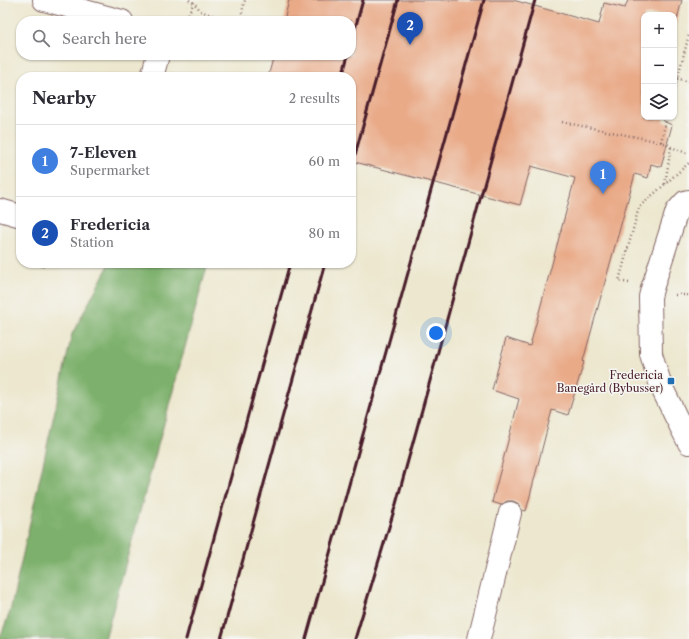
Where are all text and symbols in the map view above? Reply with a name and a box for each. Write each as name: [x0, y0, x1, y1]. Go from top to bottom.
pin: 2: [397, 12, 423, 45]
map controls: [641, 12, 677, 120]
button: +: [641, 12, 677, 48]
search box: [16, 16, 356, 60]
icon: search: [30, 27, 52, 49]
text: Search here: [62, 29, 147, 48]
button: −: [641, 48, 677, 84]
button: layers: [641, 84, 677, 120]
text: Nearby: [32, 88, 96, 108]
text: 2 results: [289, 90, 340, 106]
text: 7-Eleven: [70, 143, 137, 162]
text: 1: [42, 153, 48, 169]
text: 60 m: [309, 153, 340, 169]
pin: 1: [590, 161, 616, 194]
text: Supermarket: [70, 162, 150, 178]
text: Fredericia: [70, 215, 150, 234]
text: 2: [41, 225, 49, 241]
text: 80 m: [308, 225, 340, 241]
text: Station: [70, 234, 114, 250]
your location: [426, 323, 446, 343]
place label: Fredericia Banegård (Bybusser): [557, 368, 663, 395]
marker: Fredericia Banegård (Bybusser): [666, 376, 676, 386]

